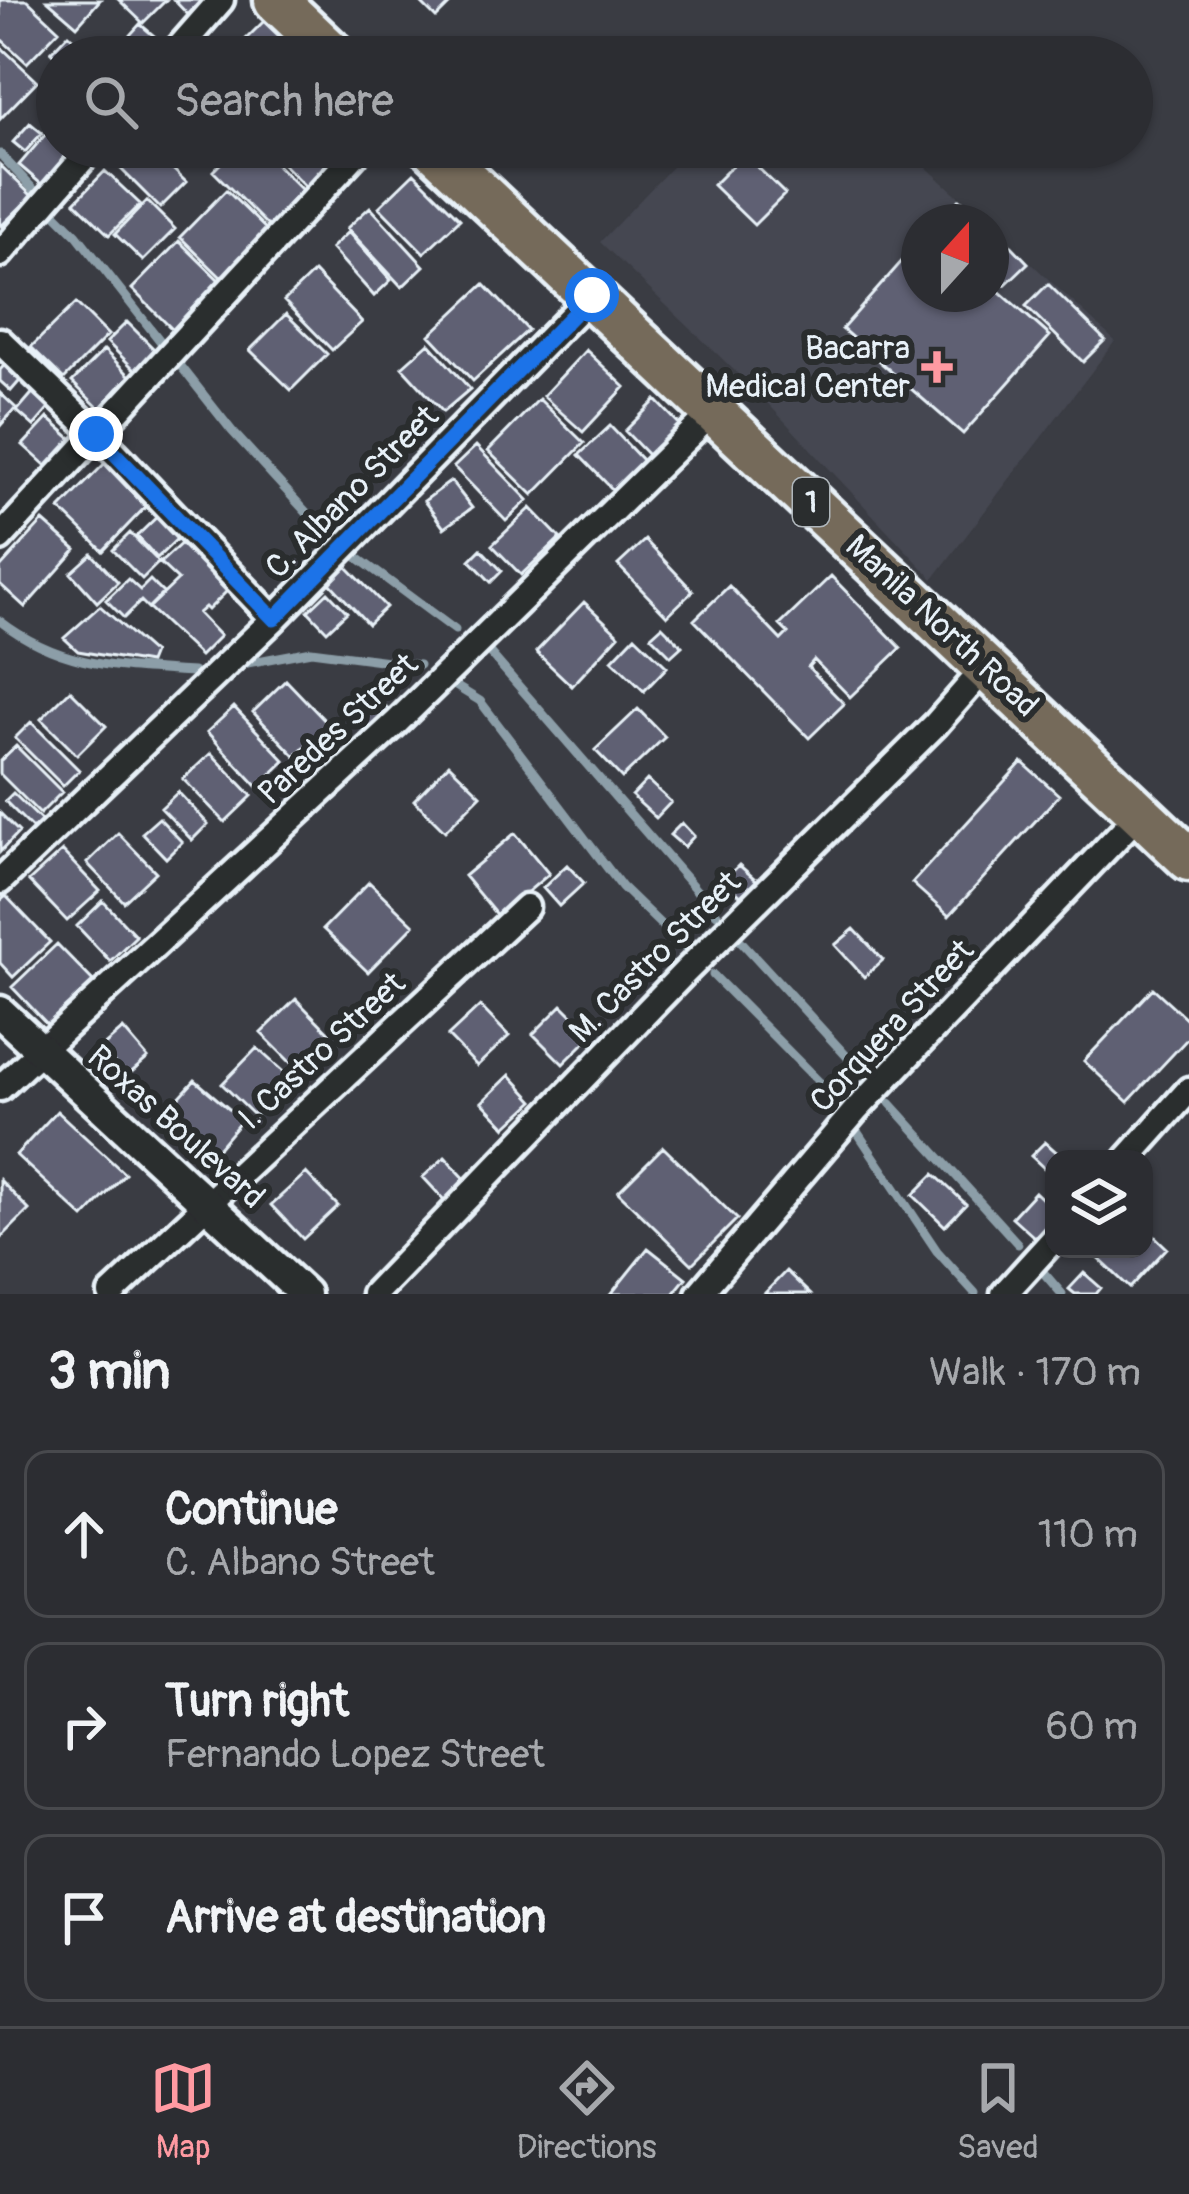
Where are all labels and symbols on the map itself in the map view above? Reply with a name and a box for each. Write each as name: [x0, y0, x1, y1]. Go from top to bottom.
north arrow: [901, 204, 1009, 312]
route start: [565, 268, 619, 322]
place label: Bacarra Medical Center: [705, 328, 910, 407]
marker: Bacarra Medical Center: [921, 351, 953, 383]
street label: C. Albano Street: [257, 396, 448, 587]
route end: [69, 407, 123, 461]
road number: 1: [793, 478, 829, 526]
street label: Manila North Road: [837, 526, 1047, 726]
street label: Paredes Street: [249, 644, 427, 813]
street label: M. Castro Street: [560, 862, 750, 1052]
street label: Corquera Street: [801, 930, 983, 1121]
street label: I. Castro Street: [230, 963, 414, 1139]
street label: Roxas Boulevard: [79, 1037, 273, 1217]

